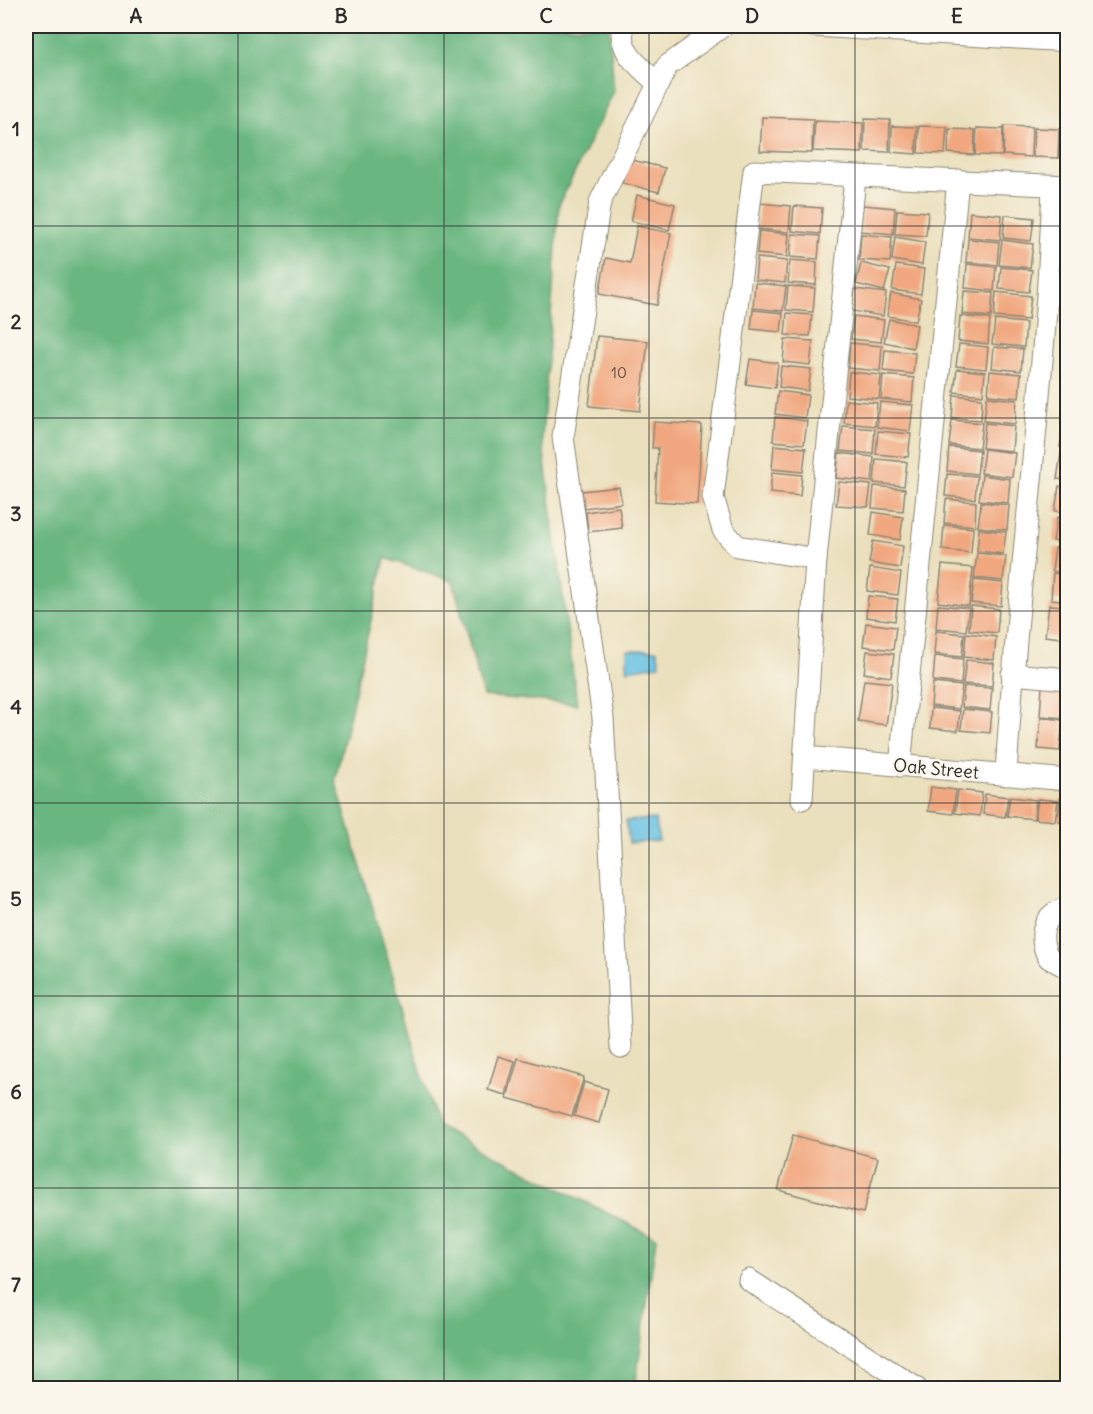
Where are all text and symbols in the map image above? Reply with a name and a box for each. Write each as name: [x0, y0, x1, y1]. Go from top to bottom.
text: A: [130, 3, 143, 28]
text: B: [334, 3, 348, 28]
text: C: [539, 3, 553, 28]
text: D: [745, 3, 759, 28]
text: E: [951, 3, 963, 28]
text: 1: [12, 116, 20, 141]
text: 2: [11, 309, 22, 334]
house number: 10: [611, 363, 627, 382]
text: 3: [10, 501, 22, 526]
text: 4: [10, 694, 22, 719]
street label: Oak Street: [892, 753, 980, 784]
text: 5: [10, 886, 22, 911]
text: 6: [10, 1079, 22, 1104]
text: 7: [11, 1272, 21, 1297]

